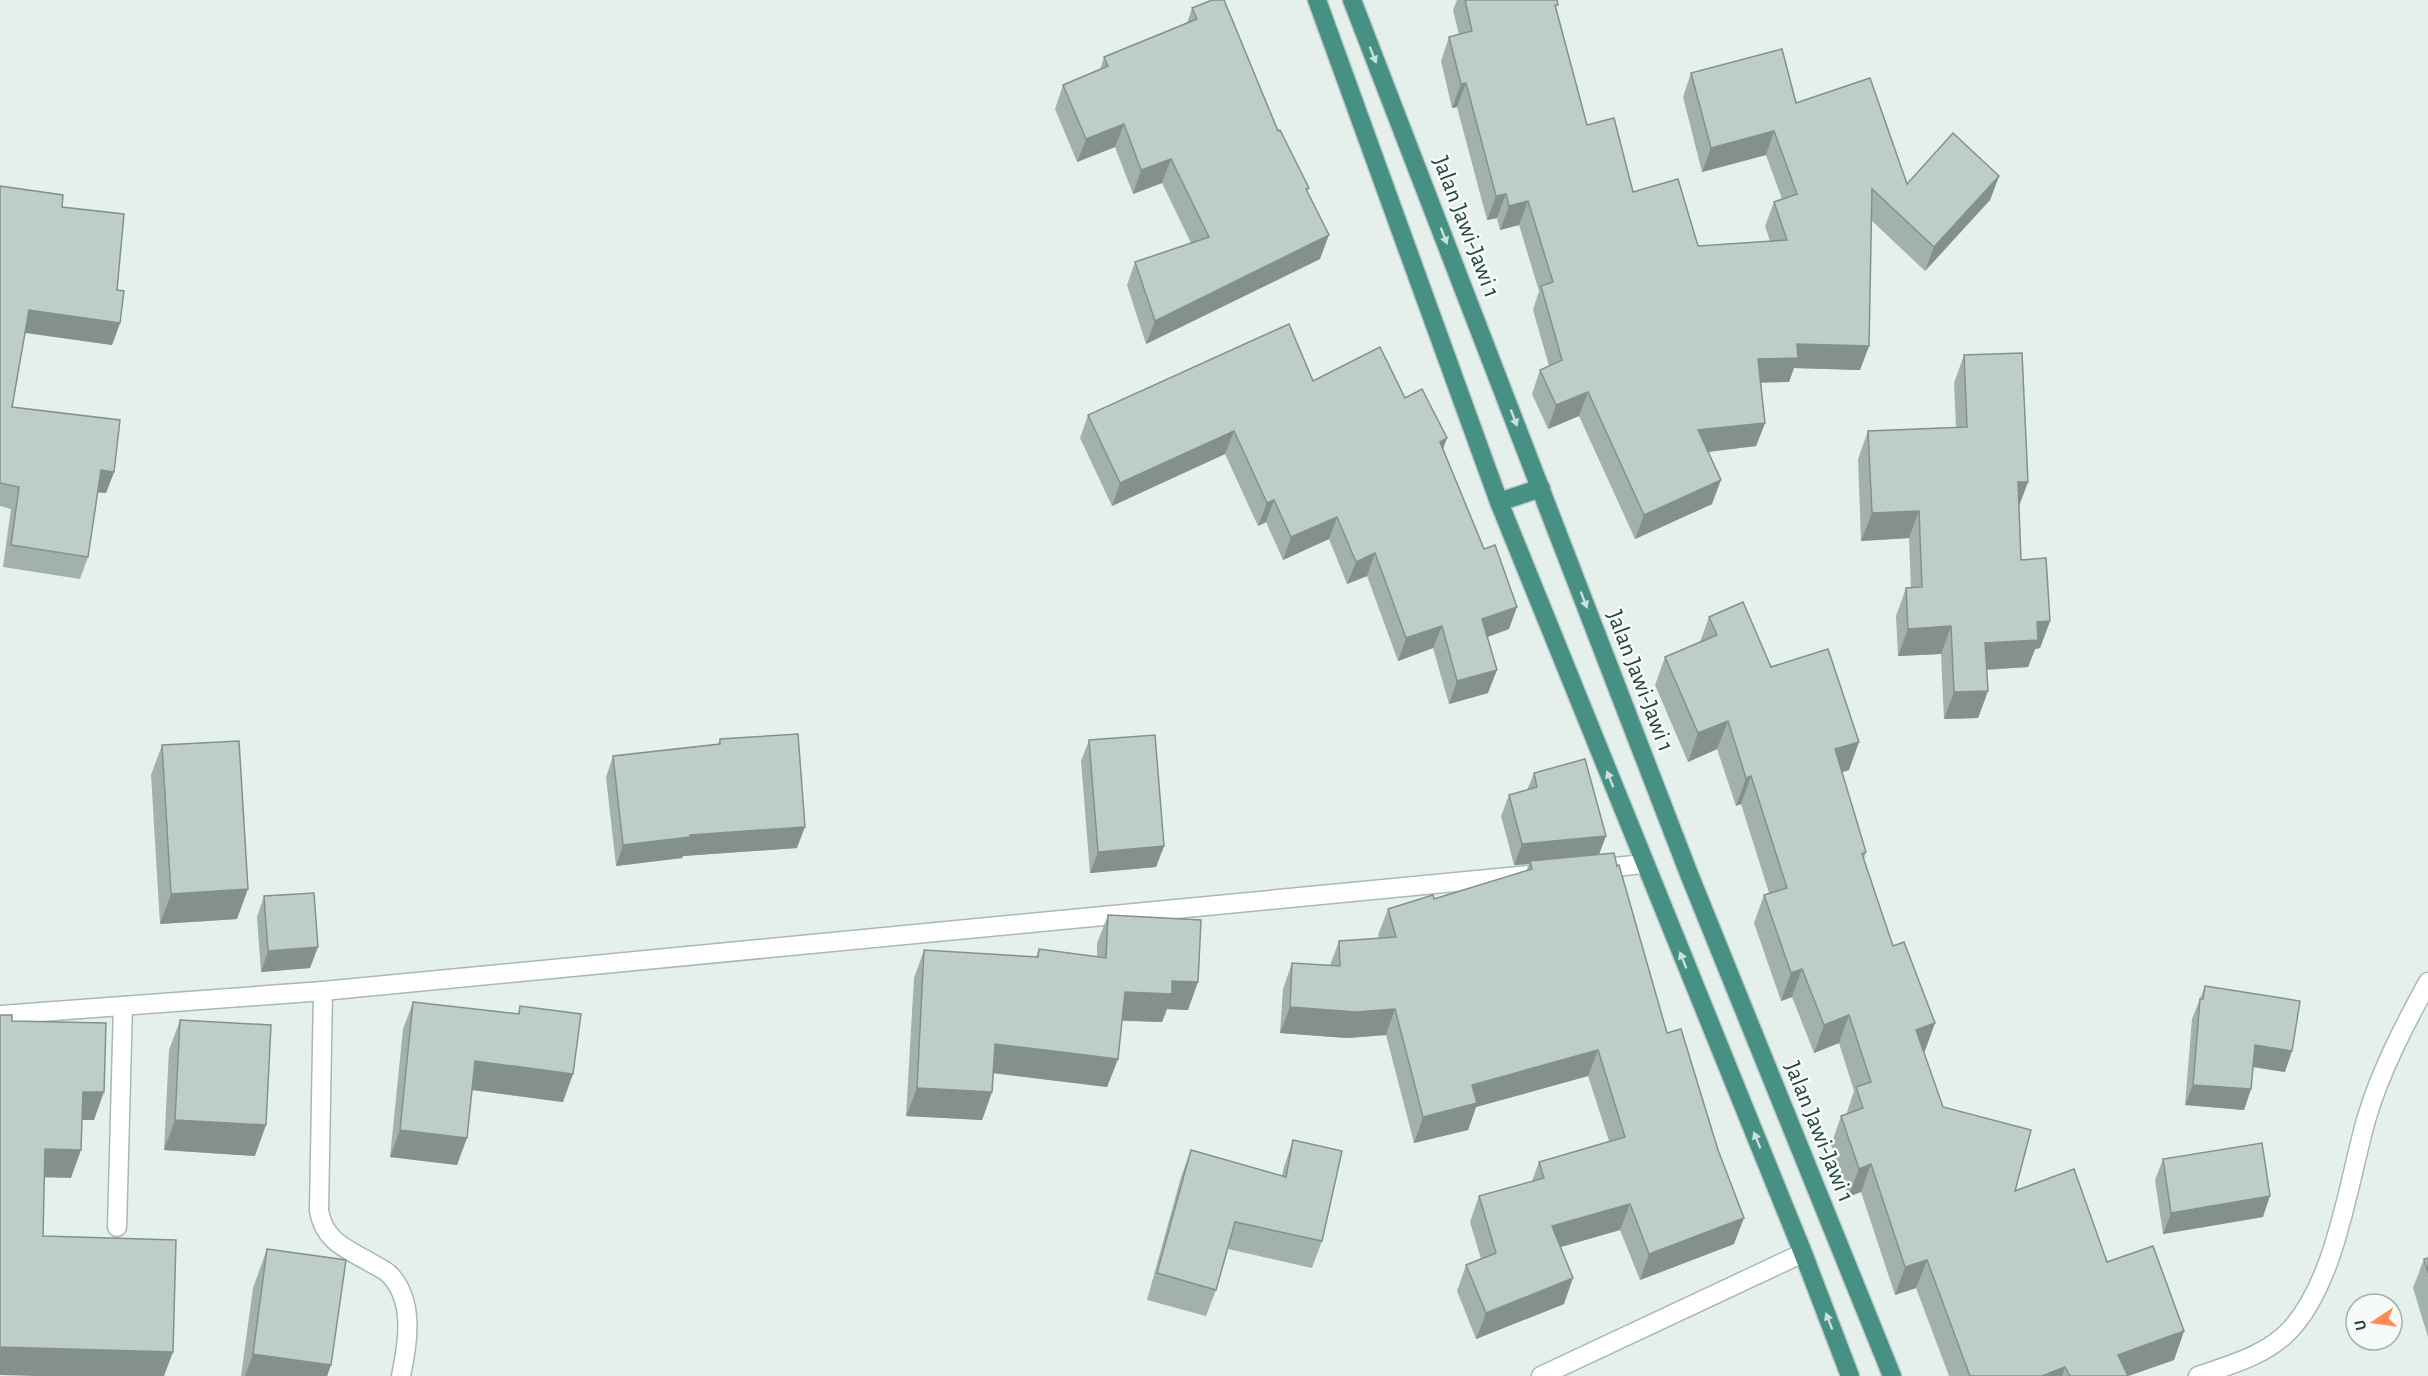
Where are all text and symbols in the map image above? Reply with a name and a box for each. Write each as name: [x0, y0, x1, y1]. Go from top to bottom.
one-way arrow: [1369, 46, 1379, 64]
street label: Jalan Jawi-Jawi 1: [1428, 153, 1504, 301]
one-way arrow: [1439, 228, 1449, 246]
one-way arrow: [1509, 410, 1519, 428]
one-way arrow: [1579, 592, 1589, 610]
street label: Jalan Jawi-Jawi 1: [1602, 607, 1678, 755]
one-way arrow: [1605, 770, 1614, 788]
one-way arrow: [1678, 950, 1688, 968]
street label: Jalan Jawi-Jawi 1: [1780, 1058, 1858, 1206]
one-way arrow: [1752, 1131, 1761, 1149]
north arrow: [2344, 1292, 2404, 1352]
one-way arrow: [1824, 1312, 1834, 1330]
text: U: [2351, 1318, 2369, 1332]

